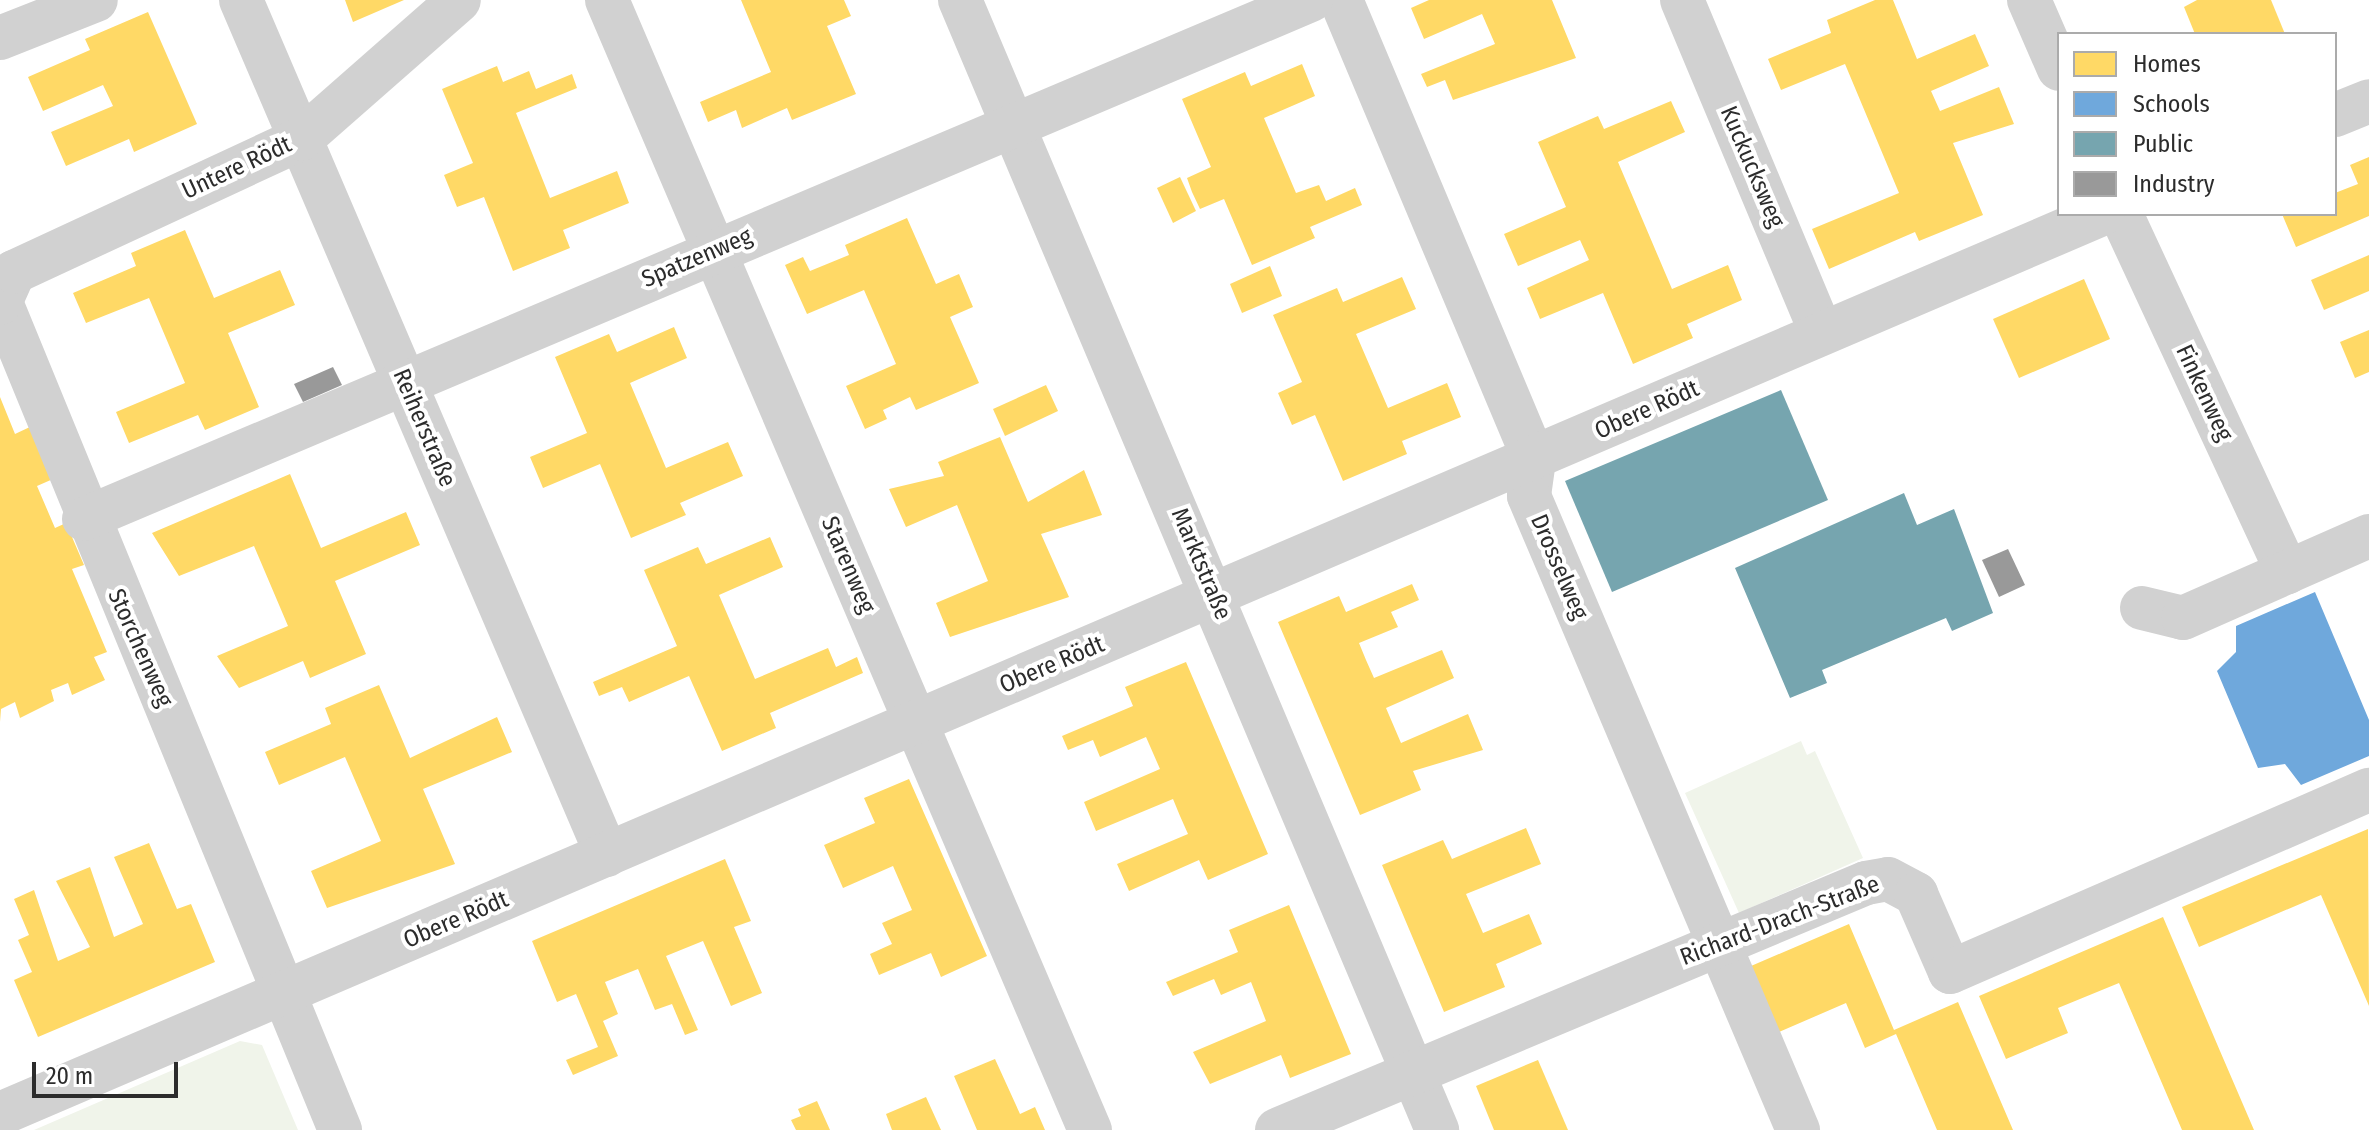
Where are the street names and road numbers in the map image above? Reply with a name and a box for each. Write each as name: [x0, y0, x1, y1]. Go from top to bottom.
street label: Kuckucksweg: [1714, 102, 1790, 232]
street label: Untere Rödt: [178, 130, 296, 206]
street label: Spatzenweg: [638, 222, 756, 294]
street label: Finkenweg: [2169, 340, 2239, 446]
street label: Reiherstraße: [386, 365, 462, 491]
street label: Obere Rödt: [1590, 374, 1704, 446]
street label: Marktstraße: [1165, 504, 1237, 624]
street label: Drosselweg: [1524, 510, 1594, 624]
street label: Starenweg: [815, 512, 881, 618]
street label: Storchenweg: [101, 585, 179, 711]
street label: Obere Rödt: [995, 630, 1109, 700]
street label: Richard-Drach-Straße: [1676, 870, 1884, 972]
street label: Obere Rödt: [399, 885, 513, 955]

